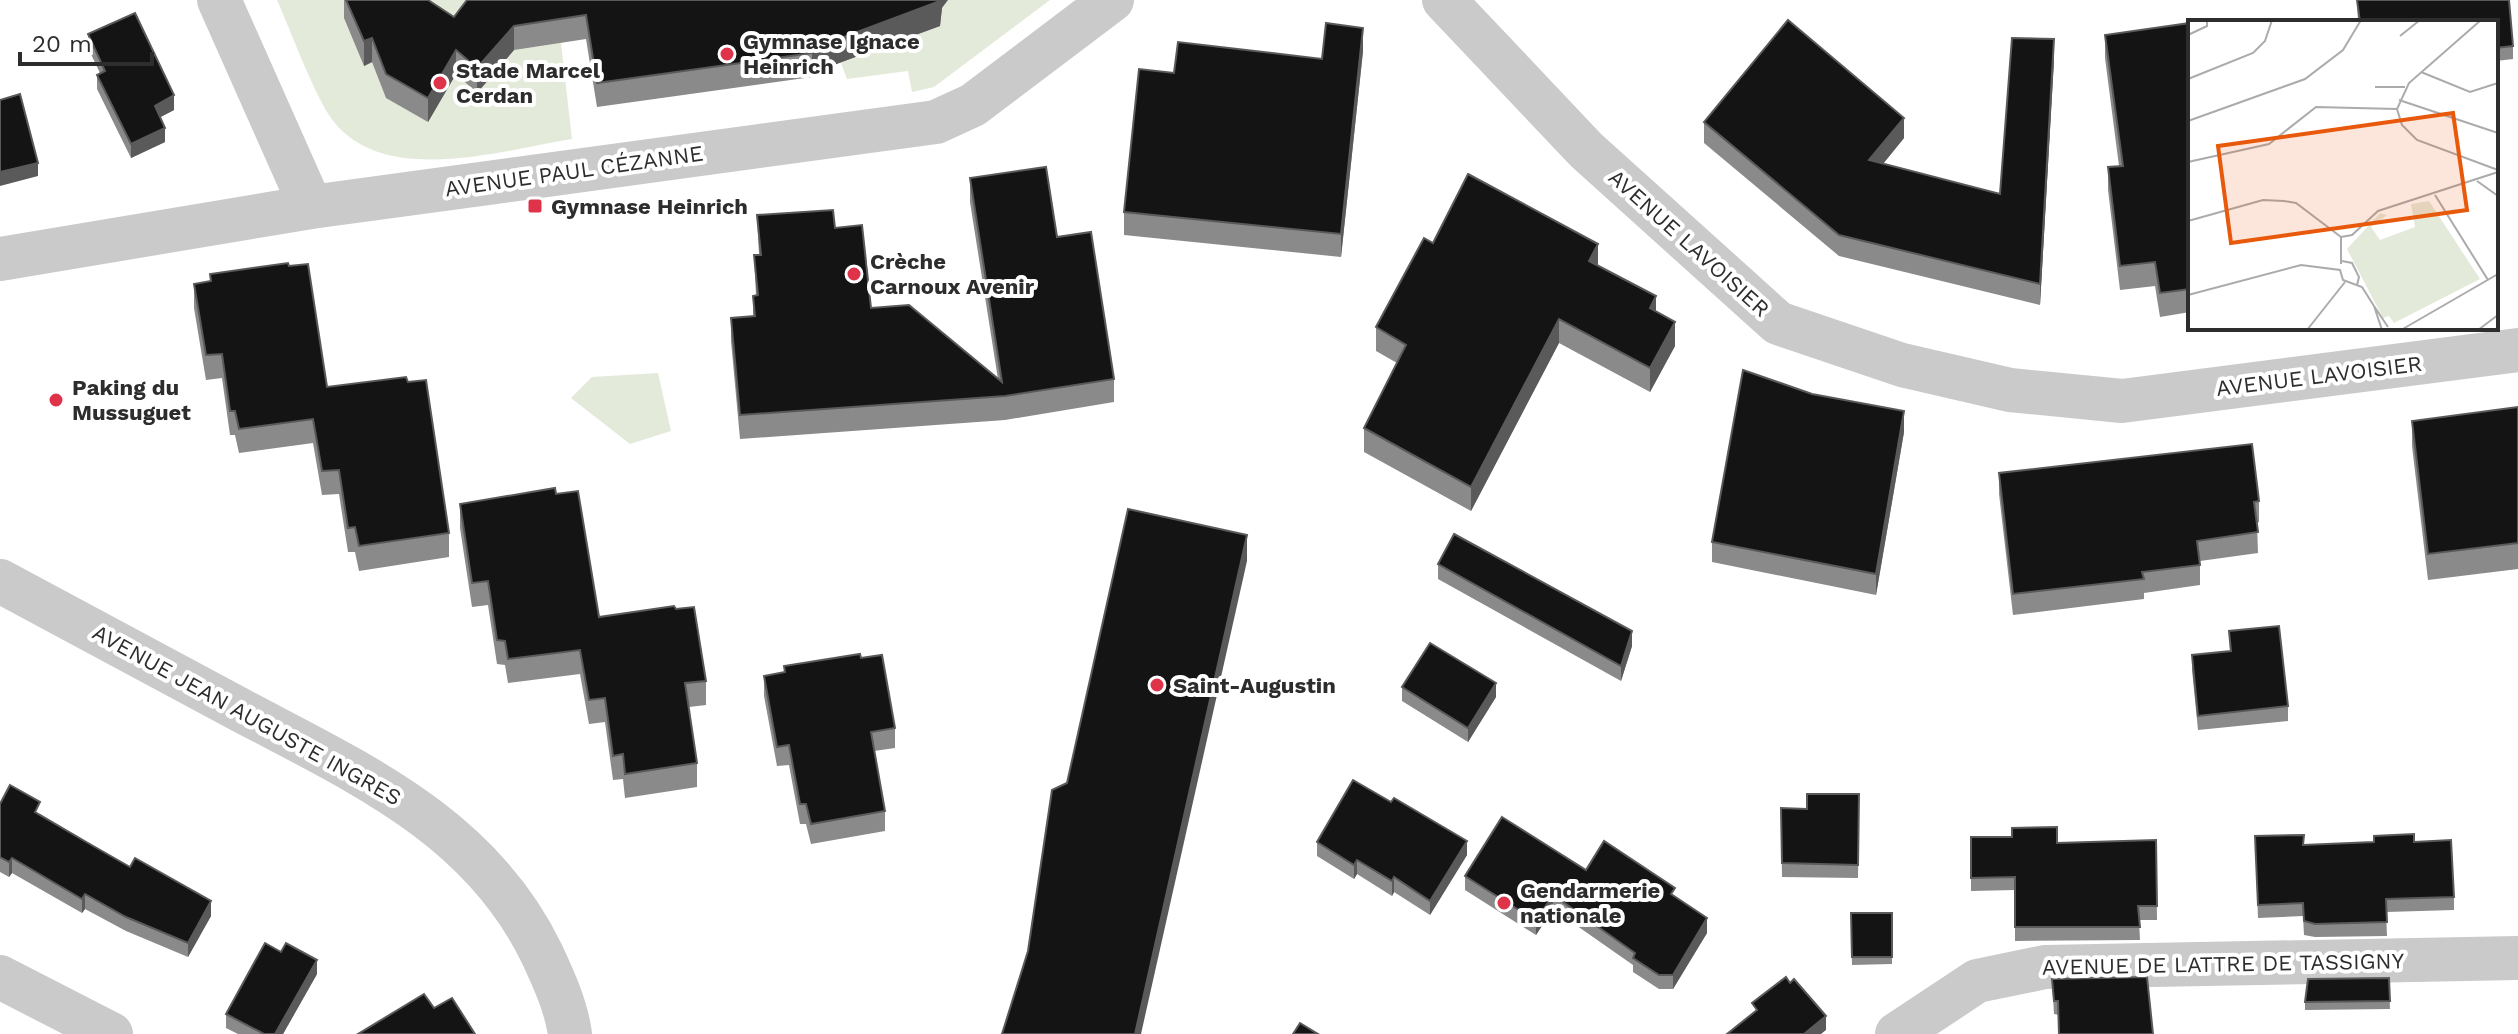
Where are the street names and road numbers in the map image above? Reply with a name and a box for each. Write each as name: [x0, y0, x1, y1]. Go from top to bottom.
street label: AVENUE PAUL CÉZANNE: [443, 140, 705, 202]
street label: AVENUE LAVOISIER: [1604, 164, 1774, 322]
street label: AVENUE LAVOISIER: [2215, 351, 2423, 401]
street label: AVENUE JEAN AUGUSTE INGRES: [88, 620, 406, 810]
street label: AVENUE DE LATTRE DE TASSIGNY: [2042, 948, 2405, 980]

